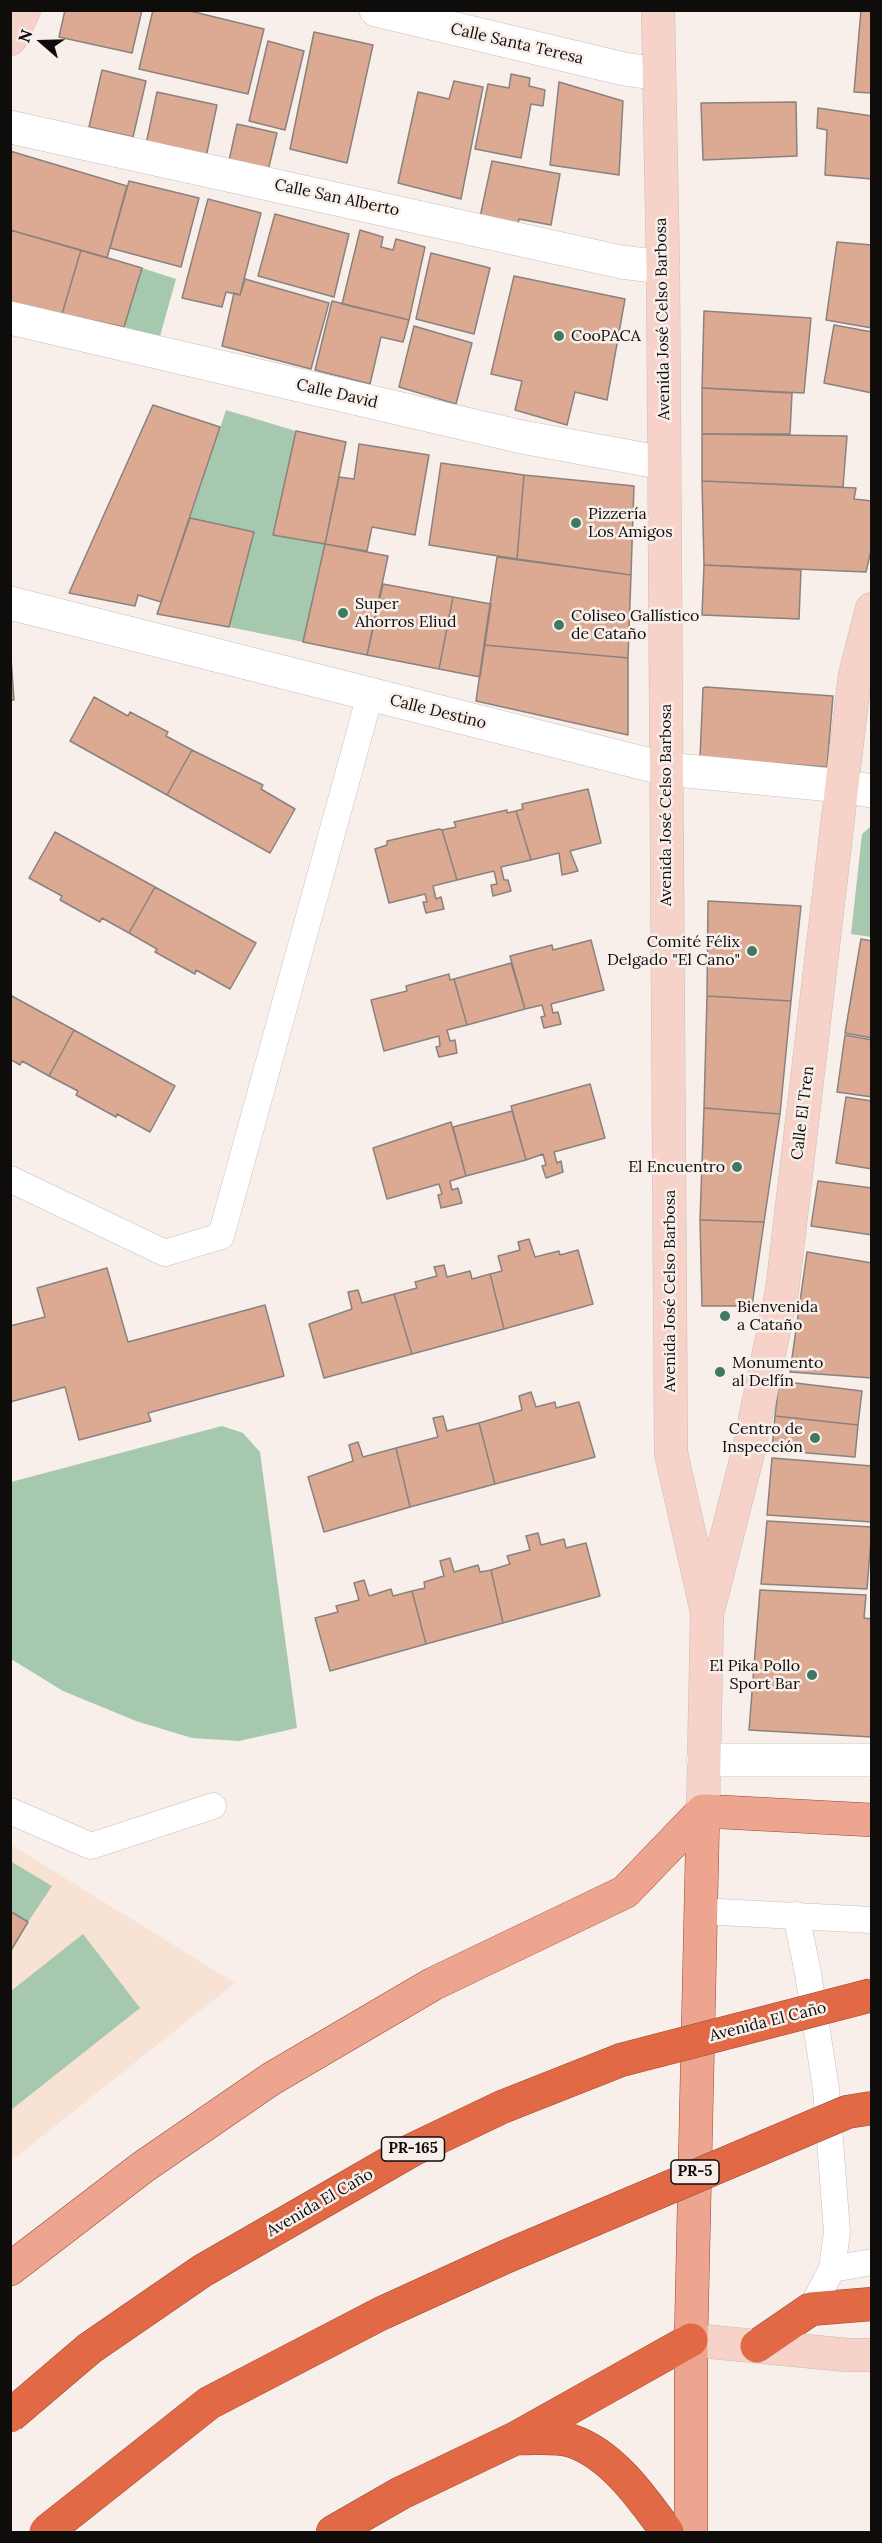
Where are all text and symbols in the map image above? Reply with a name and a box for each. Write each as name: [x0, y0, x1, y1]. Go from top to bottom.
north arrow: [12, 12, 72, 72]
street label: Calle Santa Teresa: [449, 19, 585, 69]
text: N: [14, 27, 37, 45]
street label: Calle San Alberto: [273, 175, 401, 221]
street label: Avenida José Celso Barbosa: [652, 217, 674, 421]
place label: CooPACA: [571, 326, 641, 346]
marker: CooPACA: [552, 329, 566, 343]
street label: Calle David: [294, 375, 380, 413]
place label: Pizzería Los Amigos: [588, 504, 673, 542]
marker: Pizzería Los Amigos: [569, 516, 583, 530]
place label: Super Ahorros Eliud: [355, 594, 457, 632]
marker: Super Ahorros Eliud: [336, 606, 350, 620]
place label: Coliseo Gallístico de Cataño: [571, 606, 699, 644]
marker: Coliseo Gallístico de Cataño: [552, 618, 566, 632]
street label: Calle Destino: [388, 691, 488, 733]
street label: Avenida José Celso Barbosa: [656, 704, 676, 906]
place label: Comité Félix Delgado "El Cano": [607, 932, 740, 970]
marker: Comité Félix Delgado "El Cano": [745, 944, 759, 958]
street label: Calle El Tren: [788, 1065, 818, 1161]
place label: El Encuentro: [628, 1157, 725, 1177]
marker: El Encuentro: [730, 1160, 744, 1174]
street label: Avenida José Celso Barbosa: [660, 1190, 680, 1392]
place label: Bienvenida a Cataño: [737, 1297, 818, 1335]
marker: Bienvenida a Cataño: [718, 1309, 732, 1323]
place label: Monumento al Delfín: [732, 1353, 823, 1391]
marker: Monumento al Delfín: [713, 1365, 727, 1379]
place label: Centro de Inspección: [722, 1419, 803, 1457]
marker: Centro de Inspección: [808, 1431, 822, 1445]
place label: El Pika Pollo Sport Bar: [709, 1656, 800, 1694]
marker: El Pika Pollo Sport Bar: [805, 1668, 819, 1682]
street label: Avenida El Caño: [708, 1998, 828, 2046]
road number: PR-165: [382, 2137, 444, 2161]
road number: PR-5: [671, 2160, 719, 2184]
street label: Avenida El Caño: [263, 2165, 377, 2241]

